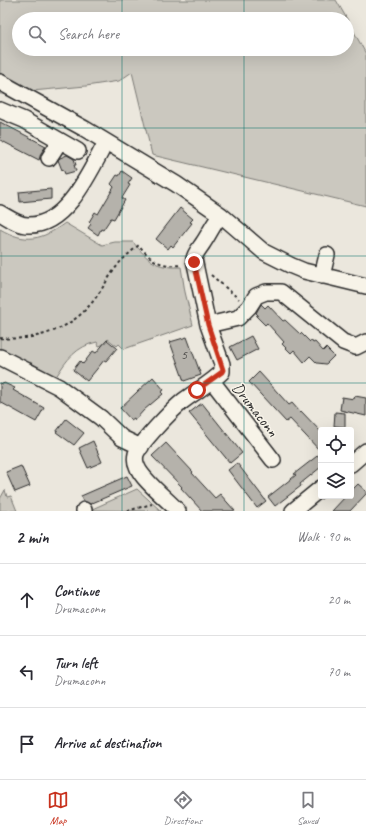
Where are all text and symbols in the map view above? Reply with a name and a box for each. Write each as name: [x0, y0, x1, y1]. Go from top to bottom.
search box: [12, 12, 354, 56]
icon: search: [26, 23, 48, 45]
text: Search here: [58, 25, 119, 44]
route end: [185, 253, 203, 271]
house number: 5: [181, 346, 188, 363]
street label: Drumaconn: [228, 379, 283, 441]
route start: [188, 381, 206, 399]
map controls: [318, 427, 354, 499]
button: locate: [318, 427, 354, 463]
button: layers: [318, 463, 354, 499]
text: 2 min: [16, 527, 49, 548]
text: Walk · 90 m: [297, 529, 350, 545]
text: Continue: [54, 582, 99, 601]
icon: ahead: [16, 589, 38, 611]
text: 20 m: [328, 592, 350, 608]
text: Drumaconn: [54, 601, 105, 617]
text: Turn left: [54, 654, 97, 673]
icon: left: [16, 661, 38, 683]
text: 70 m: [328, 664, 350, 680]
text: Drumaconn: [54, 673, 105, 689]
icon: arrive: [16, 733, 38, 755]
text: Arrive at destination: [54, 734, 161, 753]
tab: Map: [47, 789, 69, 827]
tab: Directions: [164, 789, 202, 827]
tab: Saved: [297, 789, 319, 827]

